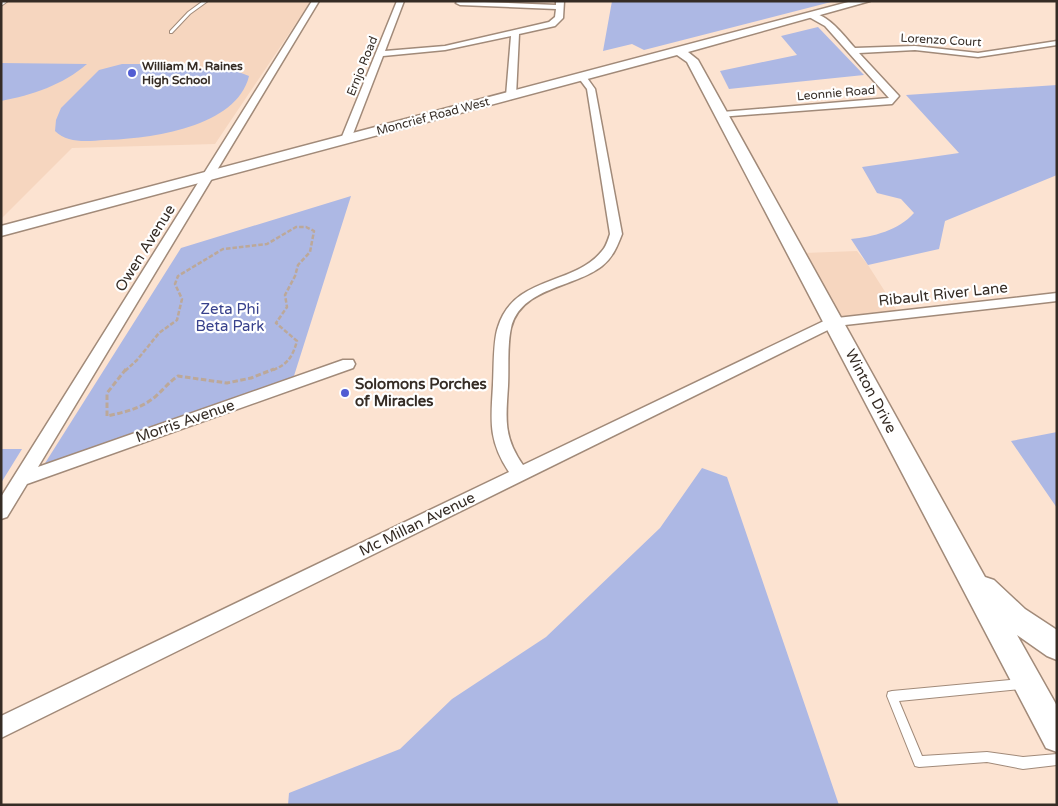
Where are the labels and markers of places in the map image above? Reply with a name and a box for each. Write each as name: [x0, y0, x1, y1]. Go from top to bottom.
place label: William M. Raines High School: [142, 59, 243, 88]
marker: William M. Raines High School: [126, 67, 138, 79]
place label: Solomons Porches of Miracles: [355, 375, 487, 410]
marker: Solomons Porches of Miracles: [339, 387, 351, 399]

